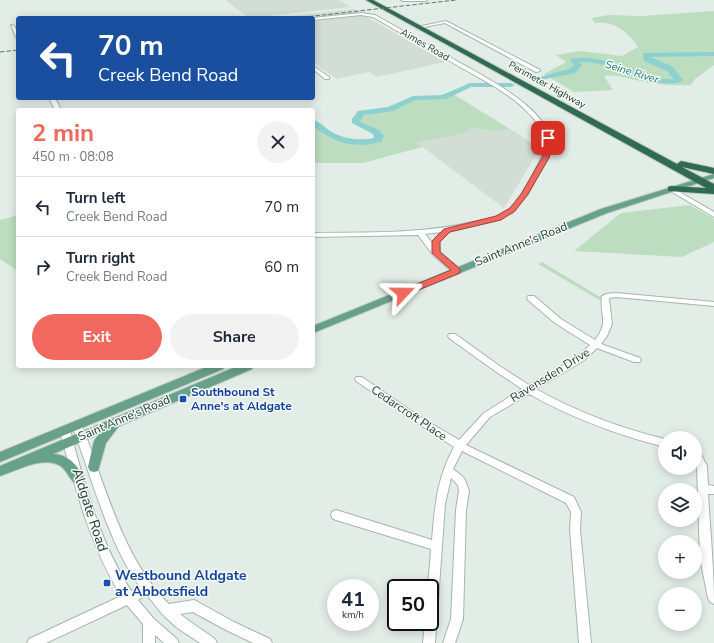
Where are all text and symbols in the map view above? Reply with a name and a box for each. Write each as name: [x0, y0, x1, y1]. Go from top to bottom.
street label: Aimes Road: [398, 25, 452, 65]
text: 70 m: [98, 27, 164, 65]
icon: left: [32, 32, 84, 84]
water label: Seine River: [603, 57, 662, 88]
street label: Perimeter Highway: [506, 58, 589, 112]
text: Creek Bend Road: [98, 63, 238, 87]
text: 2 min: [32, 117, 94, 149]
button: close: [257, 121, 299, 163]
pin: [531, 121, 565, 155]
icon: arrive: [537, 127, 559, 149]
text: 450 m · 08:08: [32, 148, 114, 166]
text: Turn left: [66, 188, 125, 208]
icon: left: [32, 196, 54, 218]
text: 70 m: [264, 197, 299, 217]
text: Creek Bend Road: [66, 208, 167, 226]
street label: Saint Anne's Road: [472, 218, 570, 270]
text: Turn right: [66, 248, 135, 268]
icon: right: [32, 256, 54, 278]
text: 60 m: [264, 257, 299, 277]
text: Creek Bend Road: [66, 268, 167, 286]
position arrow: [382, 272, 424, 314]
button: Exit: [32, 314, 162, 360]
button: Share: [170, 314, 299, 360]
street label: Ravensden Drive: [507, 344, 593, 406]
street label: Cedarcroft Place: [368, 382, 450, 444]
place label: Southbound St Anne's at Aldgate: [191, 384, 292, 414]
street label: Saint Anne's Road: [75, 391, 173, 445]
marker: Southbound St Anne's at Aldgate: [178, 394, 188, 404]
map controls: [658, 431, 702, 631]
button: sound: [658, 431, 702, 475]
street label: Aldgate Road: [68, 466, 112, 554]
button: layers: [658, 483, 702, 527]
button: +: [658, 535, 702, 579]
place label: Westbound Aldgate at Abbotsfield: [115, 566, 247, 601]
marker: Westbound Aldgate at Abbotsfield: [102, 578, 112, 588]
speed limit sign: 50: [387, 579, 439, 631]
text: 41: [341, 586, 365, 613]
button: −: [658, 587, 702, 631]
text: km/h: [342, 608, 364, 622]

